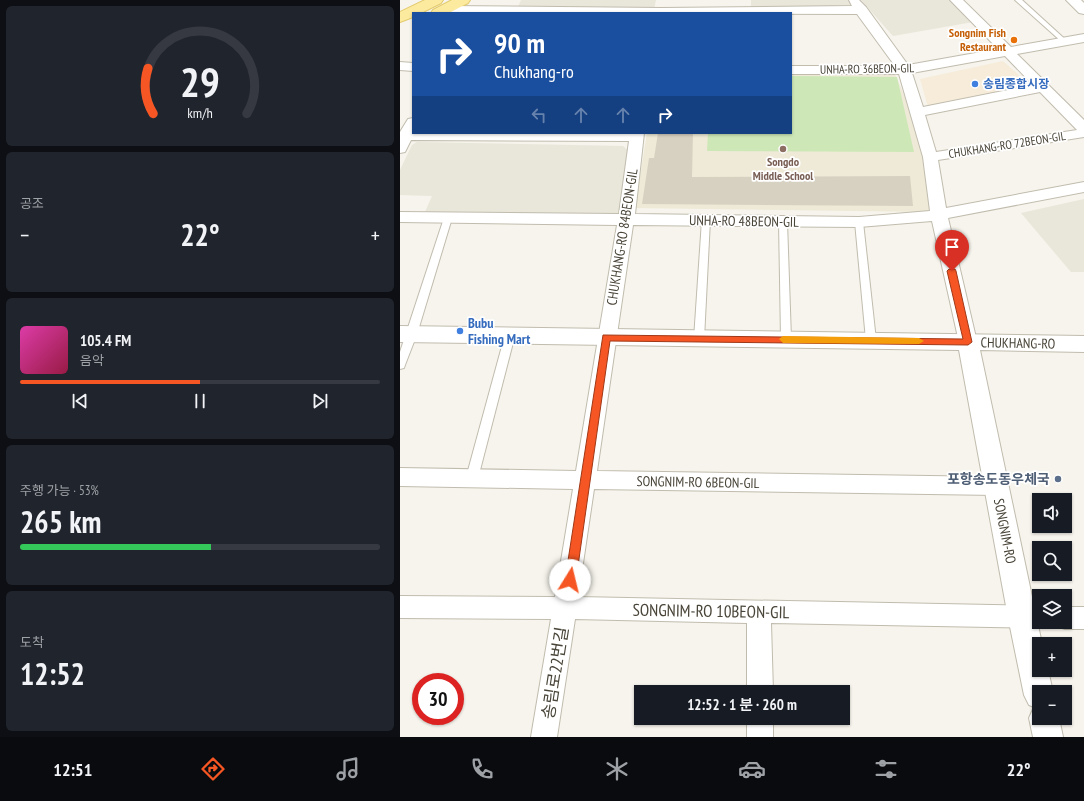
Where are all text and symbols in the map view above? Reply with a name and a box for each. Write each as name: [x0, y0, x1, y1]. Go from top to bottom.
text: 90 m: [494, 24, 545, 61]
place label: Songnim Fish Restaurant: [949, 25, 1007, 54]
icon: right: [428, 28, 480, 80]
marker: Songnim Fish Restaurant: [1009, 35, 1019, 45]
text: 29: [180, 55, 220, 108]
text: Chukhang-ro: [494, 60, 574, 83]
street label: UNHA-RO 36BEON-GIL: [820, 60, 914, 77]
place label: 송림종합시장: [983, 76, 1049, 91]
marker: 송림종합시장: [970, 79, 980, 89]
text: km/h: [187, 103, 213, 122]
icon: left: [528, 104, 550, 126]
icon: ahead: [570, 104, 592, 126]
icon: ahead: [612, 104, 634, 126]
icon: right: [654, 104, 676, 126]
street label: CHUKHANG-RO 72BEON-GIL: [947, 128, 1067, 161]
marker: Songdo Middle School: [778, 144, 788, 154]
place label: Songdo Middle School: [753, 154, 813, 183]
street label: CHUKHANG-RO 84BEON-GIL: [602, 167, 642, 307]
text: 공조: [20, 195, 44, 212]
street label: UNHA-RO 48BEON-GIL: [689, 211, 799, 231]
text: 22°: [180, 215, 220, 254]
text: −: [20, 221, 29, 249]
text: +: [371, 221, 380, 249]
pin: [935, 230, 969, 271]
icon: arrive: [941, 236, 963, 258]
place label: Bubu Fishing Mart: [468, 314, 530, 348]
marker: Bubu Fishing Mart: [455, 326, 465, 336]
text: 105.4 FM: [80, 331, 131, 350]
street label: CHUKHANG-RO: [980, 333, 1056, 353]
text: 음악: [80, 352, 104, 369]
icon: previous: [69, 390, 91, 412]
icon: pause: [189, 390, 211, 412]
icon: next: [309, 390, 331, 412]
place label: 포항송도동우체국: [947, 470, 1050, 488]
street label: SONGNIM-RO 6BEON-GIL: [636, 472, 760, 492]
marker: 포항송도동우체국: [1053, 474, 1063, 484]
text: 주행 가능 · 53%: [20, 482, 99, 499]
map controls: [1032, 493, 1072, 725]
button: sound: [1032, 493, 1072, 533]
street label: SONGNIM-RO: [990, 497, 1020, 565]
text: 265 km: [20, 502, 101, 541]
button: search: [1032, 541, 1072, 581]
position arrow: [549, 559, 591, 601]
button: layers: [1032, 589, 1072, 629]
street label: SONGNIM-RO 10BEON-GIL: [632, 599, 790, 623]
street label: 송림로22번길: [537, 625, 573, 721]
text: 도착: [20, 634, 44, 651]
button: +: [1032, 637, 1072, 677]
text: 12:52: [20, 654, 85, 693]
speed limit sign: 30: [412, 673, 464, 725]
button: −: [1032, 685, 1072, 725]
text: 12:52 · 1 분 · 260 m: [687, 695, 797, 714]
icon: directions: [199, 755, 227, 783]
icon: music: [334, 755, 362, 783]
icon: phone: [468, 755, 496, 783]
icon: climate: [603, 755, 631, 783]
icon: car: [738, 755, 766, 783]
icon: filters: [872, 755, 900, 783]
text: 12:51: [53, 758, 92, 781]
text: 22°: [1007, 758, 1031, 781]

